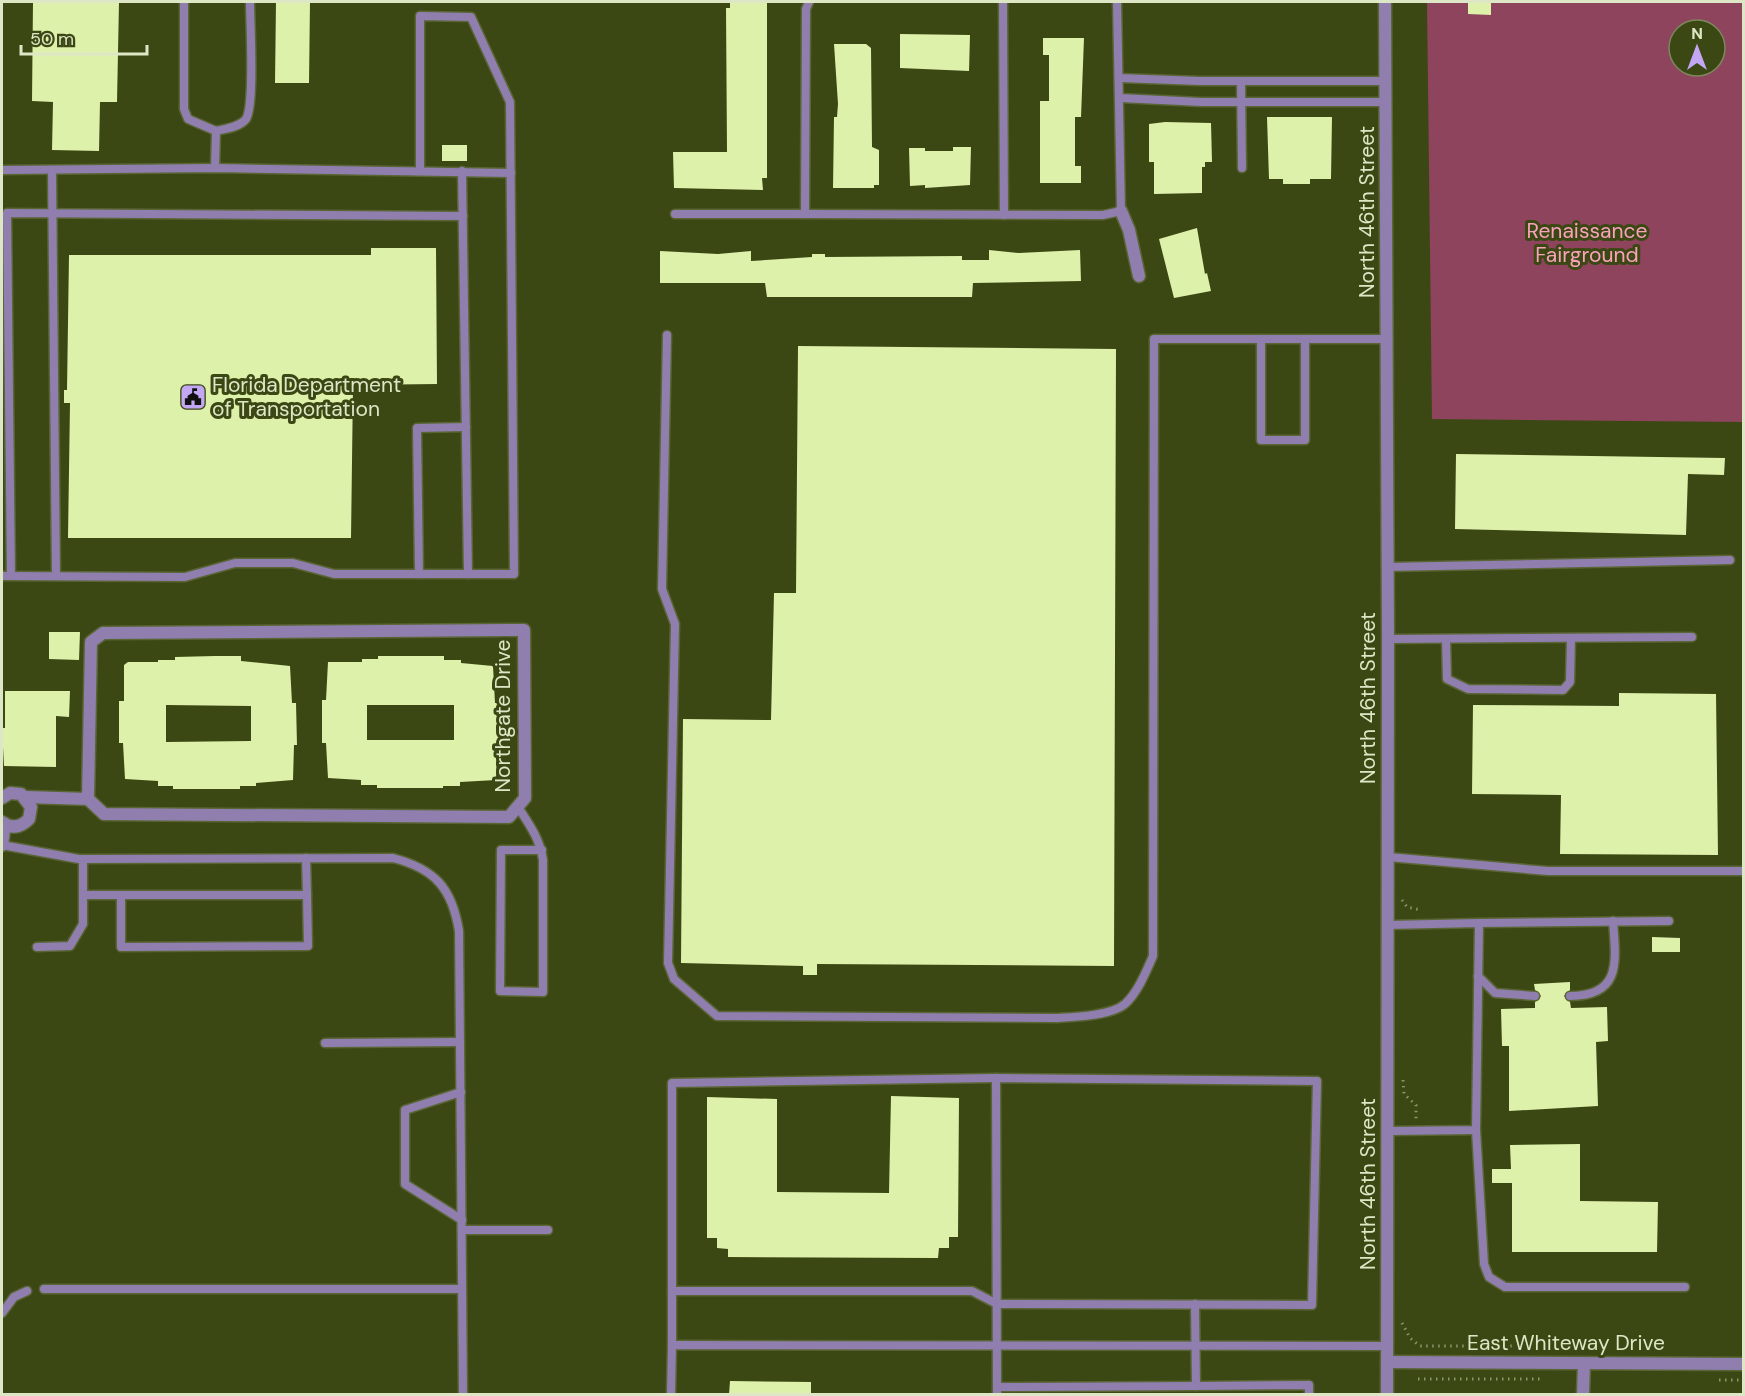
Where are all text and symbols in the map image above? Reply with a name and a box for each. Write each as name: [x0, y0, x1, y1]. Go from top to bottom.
scale bar: [21, 18, 147, 56]
north arrow: [1667, 18, 1727, 78]
text: N: [1691, 23, 1703, 44]
text: 50 m: [30, 27, 74, 51]
street label: North 46th Street: [1353, 126, 1381, 298]
park label: Renaissance Fairground: [1527, 217, 1647, 269]
place label: Florida Department of Transportation: [212, 371, 401, 423]
public building icon: Florida Department of Transportation: [178, 382, 208, 412]
street label: North 46th Street: [1354, 612, 1382, 784]
street label: Northgate Drive: [489, 639, 517, 793]
street label: North 46th Street: [1354, 1098, 1382, 1270]
street label: East Whiteway Drive: [1467, 1329, 1665, 1357]

